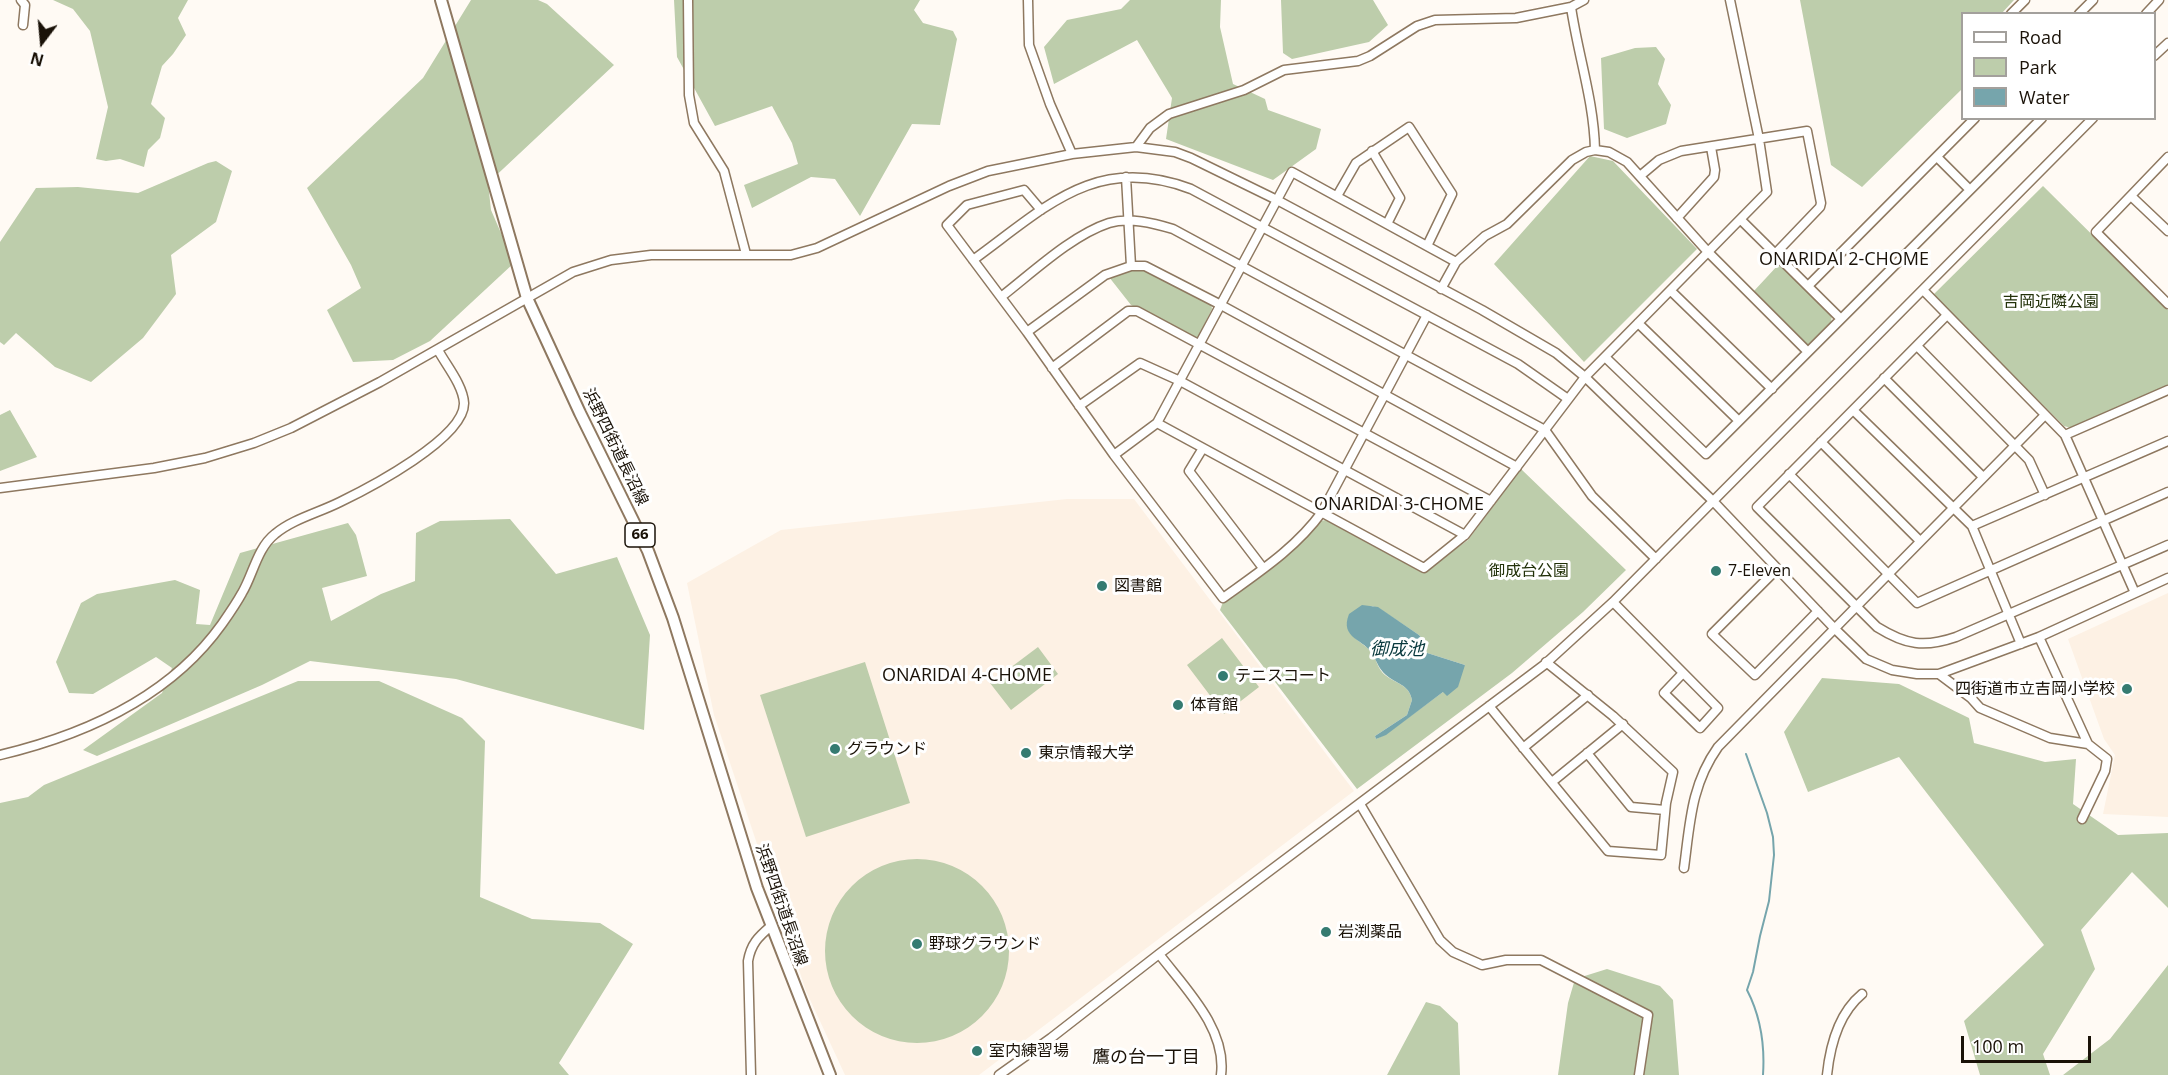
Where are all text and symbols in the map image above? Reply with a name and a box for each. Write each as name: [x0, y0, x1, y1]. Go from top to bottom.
north arrow: [12, 12, 72, 72]
legend: [1961, 12, 2156, 120]
text: Road: [2019, 25, 2062, 49]
text: N: [28, 47, 46, 72]
text: Park: [2019, 55, 2057, 79]
text: Water: [2019, 85, 2070, 109]
district label: ONARIDAI 2-CHOME: [1747, 249, 1941, 271]
park label: 吉岡近隣公園: [2003, 292, 2099, 312]
street label: 浜野四街道長沼線: [578, 385, 652, 509]
district label: ONARIDAI 3-CHOME: [1302, 494, 1496, 516]
road number: 66: [625, 523, 655, 547]
park label: 御成台公園: [1489, 561, 1569, 581]
place label: 7-Eleven: [1728, 561, 1791, 581]
marker: 7-Eleven: [1709, 564, 1723, 578]
place label: 図書館: [1114, 576, 1162, 596]
marker: 図書館: [1095, 579, 1109, 593]
water label: 御成池: [1370, 639, 1424, 661]
district label: ONARIDAI 4-CHOME: [870, 665, 1064, 687]
place label: テニスコート: [1235, 666, 1331, 686]
marker: テニスコート: [1216, 669, 1230, 683]
place label: 四街道市立吉岡小学校: [1955, 679, 2115, 699]
marker: 四街道市立吉岡小学校: [2120, 682, 2134, 696]
place label: 体育館: [1190, 695, 1238, 715]
marker: 体育館: [1171, 698, 1185, 712]
place label: グラウンド: [847, 739, 927, 759]
marker: グラウンド: [828, 742, 842, 756]
place label: 東京情報大学: [1038, 743, 1134, 763]
marker: 東京情報大学: [1019, 746, 1033, 760]
street label: 浜野四街道長沼線: [751, 841, 811, 969]
place label: 岩渕薬品: [1338, 922, 1402, 942]
marker: 岩渕薬品: [1319, 925, 1333, 939]
place label: 野球グラウンド: [929, 934, 1041, 954]
marker: 野球グラウンド: [910, 937, 924, 951]
scale bar: [1964, 1024, 2094, 1062]
text: 100 m: [1972, 1034, 2024, 1058]
place label: 室内練習場: [989, 1041, 1069, 1061]
marker: 室内練習場: [970, 1044, 984, 1058]
district label: 鷹の台一丁目: [1092, 1047, 1200, 1069]

